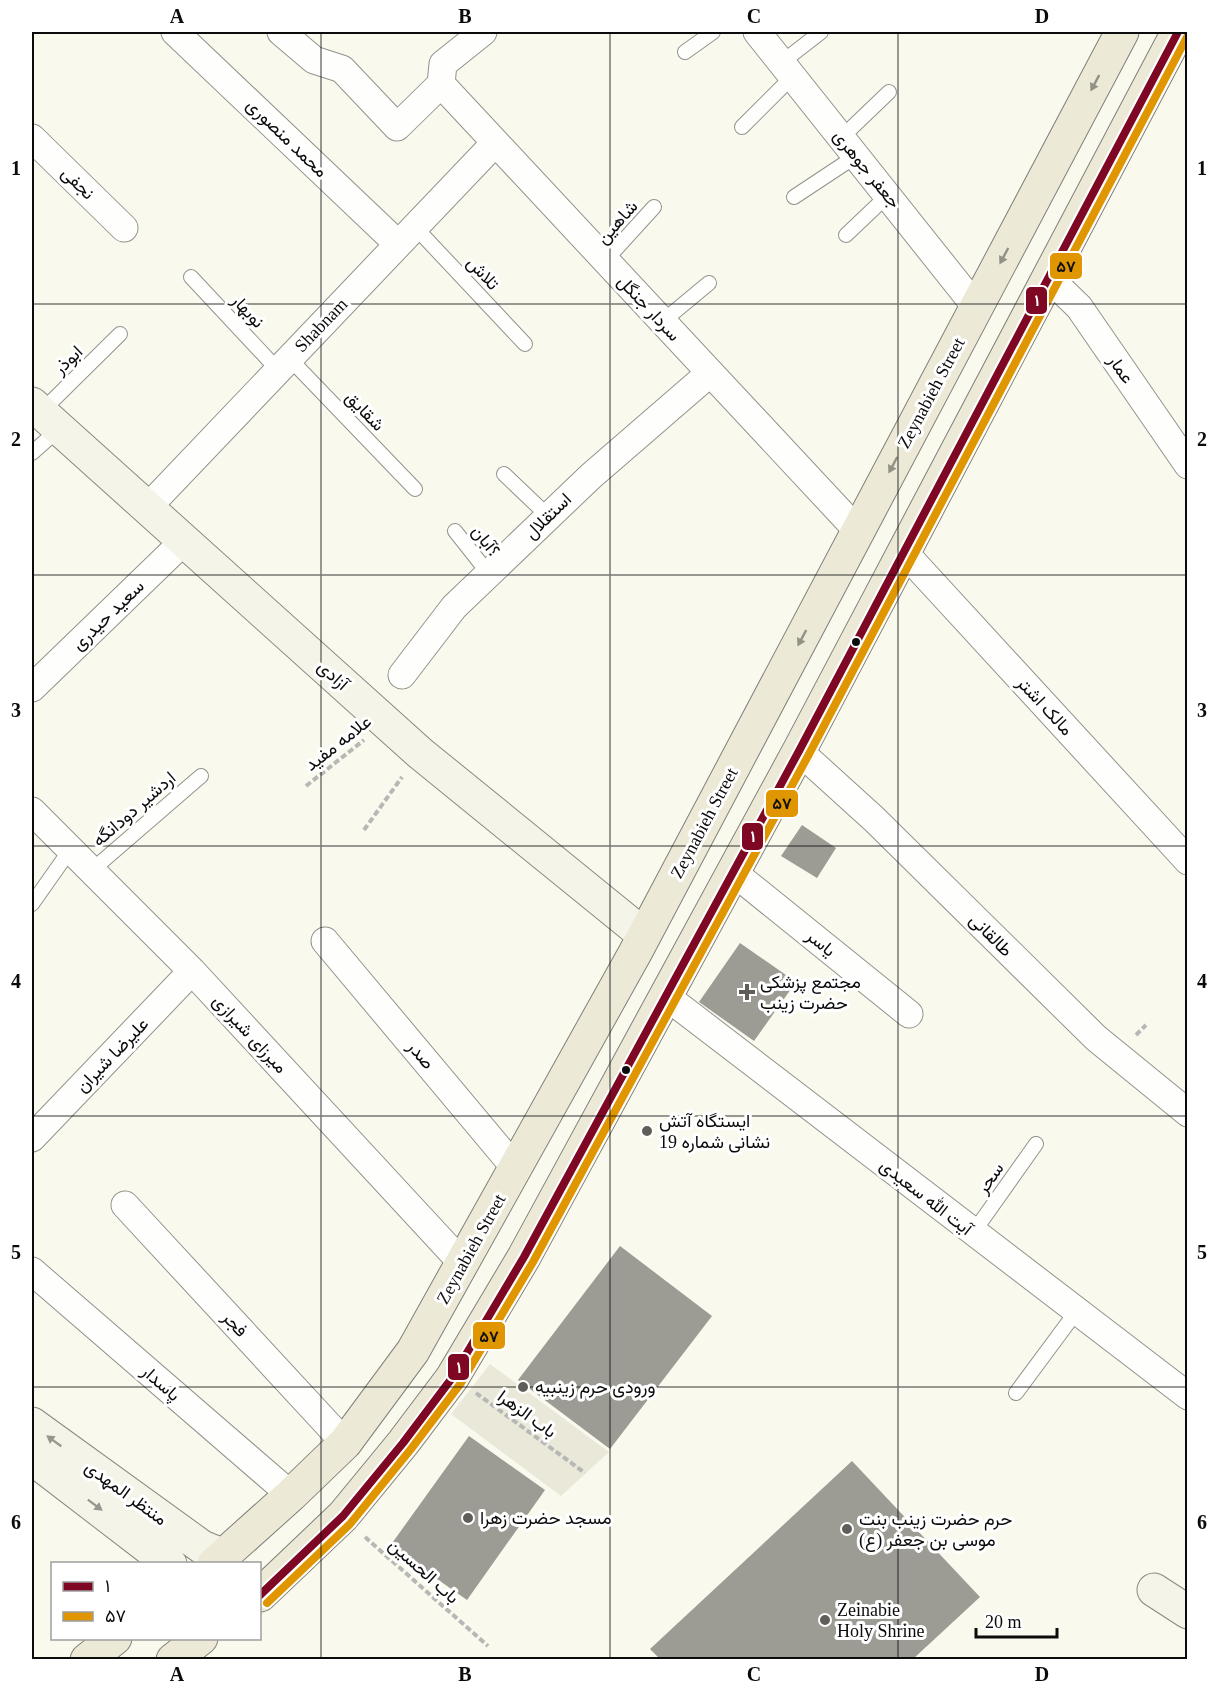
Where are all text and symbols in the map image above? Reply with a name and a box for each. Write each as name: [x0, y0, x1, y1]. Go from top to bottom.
text: A: [170, 5, 185, 27]
text: B: [458, 5, 472, 27]
text: C: [747, 5, 761, 27]
text: D: [1035, 5, 1049, 27]
one-way arrow: [1090, 75, 1100, 92]
street label: محمد منصوری: [242, 95, 331, 182]
street label: جعفر جوهری: [829, 126, 905, 213]
text: 1: [11, 157, 21, 179]
text: 1: [1197, 157, 1207, 179]
street label: نجفی: [57, 163, 99, 204]
street label: شاهین: [592, 196, 642, 249]
one-way arrow: [999, 247, 1009, 264]
street label: تلاش: [462, 252, 503, 294]
line badge: ۵۷: [1049, 252, 1083, 280]
text: ۵۷: [1056, 258, 1076, 275]
street label: سردار جنگل: [613, 271, 684, 346]
line badge: ۱: [1025, 286, 1048, 315]
street label: نوبهار: [226, 289, 268, 333]
text: ۱: [1035, 292, 1039, 309]
street label: Shabnam: [291, 294, 351, 356]
street label: Zeynabieh Street: [893, 334, 969, 452]
street label: ابوذر: [49, 342, 87, 380]
street label: عمار: [1103, 350, 1138, 388]
street label: شقایق: [341, 387, 389, 436]
text: 2: [11, 428, 21, 450]
text: 2: [1197, 428, 1207, 450]
one-way arrow: [888, 457, 898, 474]
street label: استقلال: [521, 489, 576, 544]
street label: ؟آبان: [468, 521, 504, 561]
street label: سعید حیدری: [68, 576, 149, 655]
one-way arrow: [797, 629, 807, 646]
unlabelled marker: [850, 636, 862, 648]
street label: آزادی: [313, 656, 354, 696]
street label: مالک اشتر: [1011, 672, 1077, 740]
text: 3: [11, 699, 21, 721]
text: 3: [1197, 699, 1207, 721]
street label: علامه مفید: [301, 711, 375, 775]
street label: Zeynabieh Street: [666, 764, 742, 882]
street label: اردشیر دودانگه: [88, 768, 180, 851]
line badge: ۵۷: [765, 789, 799, 818]
text: ۵۷: [772, 795, 792, 812]
line badge: ۱: [741, 822, 764, 851]
text: ۱: [751, 828, 755, 845]
street label: طالقانی: [965, 910, 1016, 961]
street label: یاسر: [801, 925, 840, 961]
text: 4: [11, 970, 21, 992]
text: 4: [1197, 970, 1207, 992]
place label: مجتمع پزشکی حضرت زینب: [760, 972, 861, 1014]
marker: مجتمع پزشکی حضرت زینب: [738, 983, 756, 1001]
street label: میرزای شیرازی: [208, 991, 291, 1078]
street label: علیرضا شیران: [72, 1014, 153, 1097]
street label: صدر: [402, 1036, 439, 1074]
unlabelled marker: [620, 1064, 632, 1076]
place label: ایستگاه آتش نشانی شماره 19: [659, 1111, 770, 1153]
marker: ایستگاه آتش نشانی شماره 19: [640, 1124, 654, 1138]
street label: آیت الله سعیدی: [875, 1154, 978, 1241]
street label: سحر: [972, 1159, 1009, 1199]
street label: Zeynabieh Street: [433, 1191, 509, 1307]
text: 5: [11, 1241, 21, 1263]
text: 5: [1197, 1241, 1207, 1263]
street label: فجر: [217, 1306, 252, 1342]
line badge: ۵۷: [472, 1321, 506, 1350]
text: ۵۷: [479, 1328, 499, 1345]
line badge: ۱: [447, 1353, 470, 1381]
text: ۱: [457, 1359, 461, 1376]
street label: پاسدار: [136, 1360, 184, 1407]
place label: ورودی حرم زینبیه: [535, 1377, 655, 1399]
marker: ورودی حرم زینبیه: [516, 1380, 530, 1394]
street label: باب الزهرا: [493, 1386, 560, 1443]
one-way arrow: [47, 1435, 62, 1447]
street label: منتظر المهدی: [80, 1457, 171, 1530]
one-way arrow: [88, 1499, 103, 1511]
place label: مسجد حضرت زهرا: [480, 1508, 612, 1529]
place label: حرم حضرت زینب بنت موسی بن جعفر (ع): [859, 1509, 1012, 1552]
text: 6: [11, 1511, 21, 1533]
marker: مسجد حضرت زهرا: [461, 1511, 475, 1525]
text: 6: [1197, 1511, 1207, 1533]
marker: حرم حضرت زینب بنت موسی بن جعفر (ع): [840, 1522, 854, 1536]
street label: باب الحسین: [384, 1534, 463, 1608]
legend: [51, 1562, 261, 1640]
text: ۱: [105, 1576, 110, 1596]
place label: Zeinabie Holy Shrine: [837, 1600, 925, 1641]
scale bar: [976, 1601, 1057, 1639]
text: ۵۷: [105, 1606, 126, 1626]
text: 20 m: [985, 1612, 1022, 1632]
marker: Zeinabie Holy Shrine: [818, 1613, 832, 1627]
text: A: [170, 1663, 185, 1685]
text: B: [458, 1663, 472, 1685]
text: C: [747, 1663, 761, 1685]
text: D: [1035, 1663, 1049, 1685]

